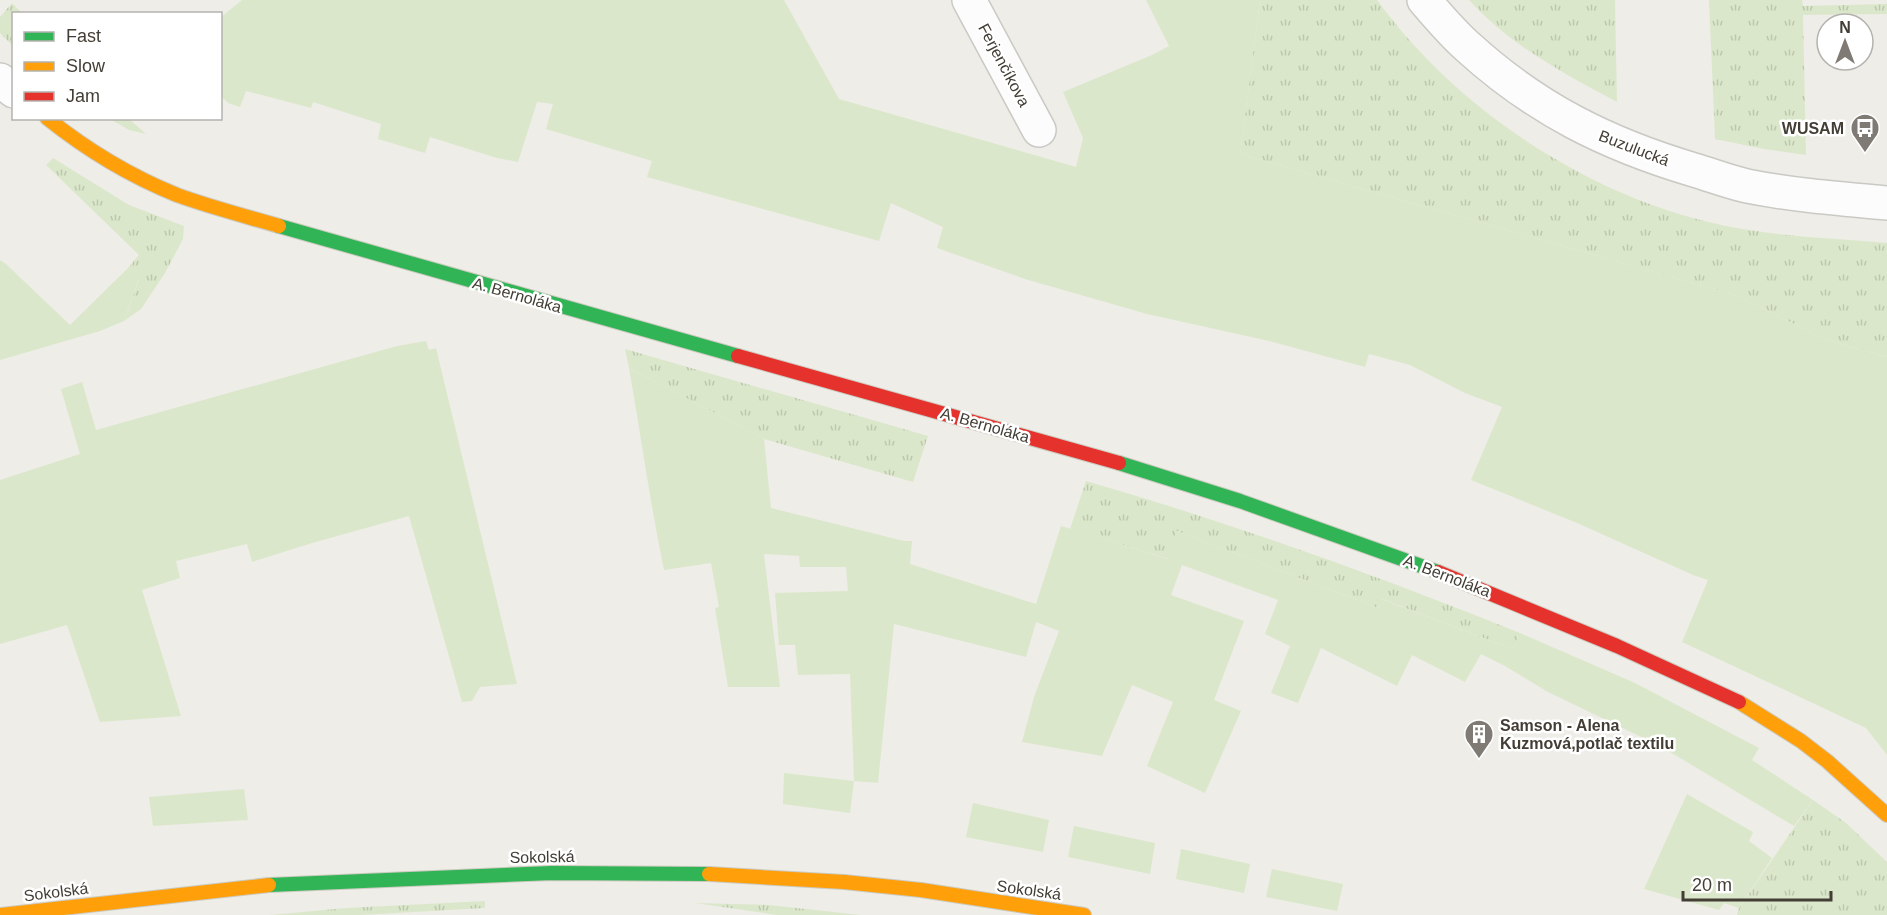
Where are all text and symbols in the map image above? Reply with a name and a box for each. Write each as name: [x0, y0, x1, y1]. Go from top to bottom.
legend: [12, 12, 222, 120]
north arrow: [1815, 12, 1875, 72]
text: N: [1839, 19, 1851, 36]
street label: Ferjenčíkova: [975, 21, 1033, 110]
text: Fast: [66, 26, 101, 46]
text: Slow: [66, 56, 106, 76]
text: Jam: [66, 86, 100, 106]
bus stop icon: WUSAM: [1849, 112, 1881, 154]
place label: WUSAM: [1782, 120, 1844, 137]
street label: Buzulucká: [1596, 127, 1672, 169]
street label: A. Bernoláka: [471, 274, 563, 316]
street label: A. Bernoláka: [939, 404, 1031, 446]
street label: A. Bernoláka: [1401, 552, 1493, 600]
place label: Samson - Alena Kuzmová,potlač textilu: [1500, 717, 1674, 752]
building icon: Samson - Alena Kuzmová,potlač textilu: [1463, 718, 1495, 760]
street label: Sokolská: [509, 848, 575, 866]
scale bar: [1683, 864, 1832, 902]
text: 20 m: [1692, 875, 1732, 895]
street label: Sokolská: [996, 877, 1062, 903]
street label: Sokolská: [23, 880, 89, 904]

